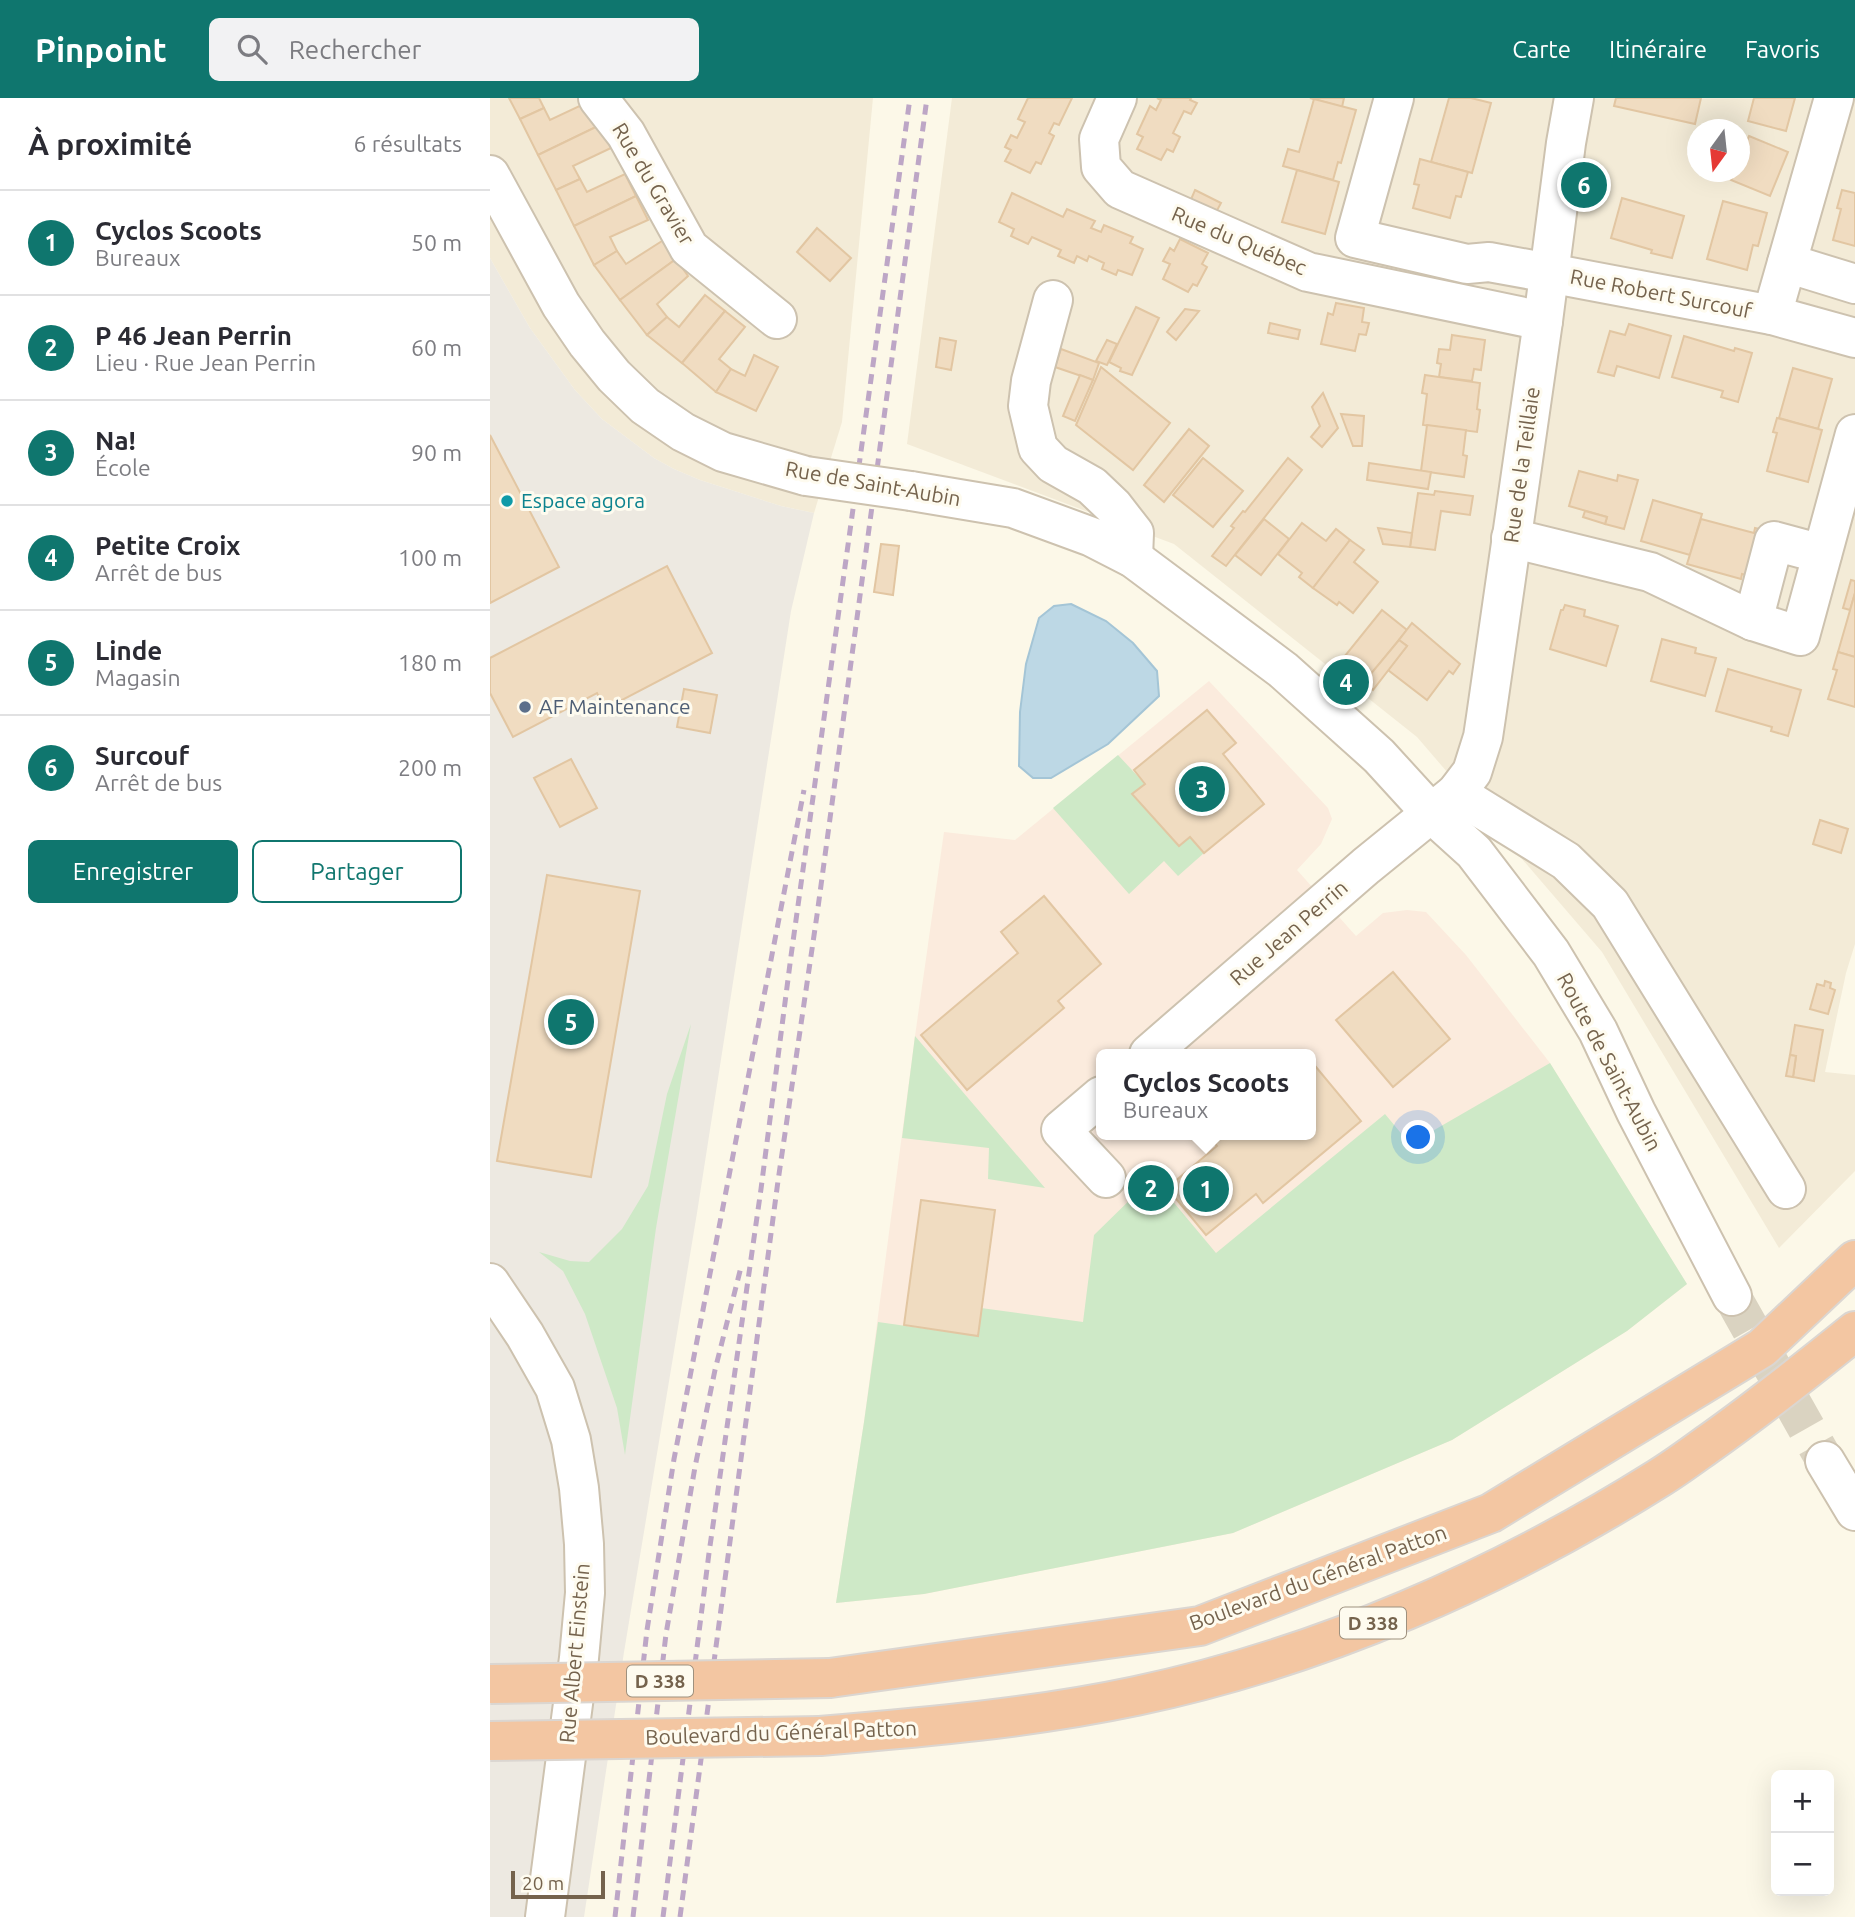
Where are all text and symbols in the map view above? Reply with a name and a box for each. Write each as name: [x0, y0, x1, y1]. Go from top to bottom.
search box: [209, 18, 699, 81]
icon: search: [233, 30, 271, 68]
text: Pinpoint: [35, 31, 167, 68]
text: Rechercher: [289, 35, 421, 64]
text: Carte: [1512, 36, 1571, 63]
text: Itinéraire: [1609, 36, 1707, 63]
text: Favoris: [1745, 36, 1820, 63]
street label: Rue du Gravier: [608, 118, 700, 249]
north arrow: [1687, 119, 1750, 182]
text: À proximité: [28, 127, 192, 161]
text: 6 résultats: [353, 131, 462, 156]
pin: 6: [1561, 159, 1607, 211]
street label: Rue du Québec: [1168, 201, 1311, 279]
text: Cyclos Scoots: [95, 216, 262, 245]
text: 1: [45, 230, 57, 255]
text: 50 m: [411, 230, 462, 255]
text: Bureaux: [95, 245, 181, 270]
street label: Rue Robert Surcouf: [1568, 264, 1755, 323]
text: P 46 Jean Perrin: [95, 321, 292, 350]
text: 2: [45, 335, 57, 360]
text: 60 m: [411, 335, 462, 360]
text: Lieu · Rue Jean Perrin: [95, 350, 316, 375]
street label: Rue de la Teillaie: [1498, 385, 1544, 544]
text: Na!: [95, 426, 136, 455]
text: 3: [45, 440, 57, 465]
text: 90 m: [411, 440, 462, 465]
text: École: [95, 455, 151, 480]
street label: Rue de Saint-Aubin: [784, 456, 963, 510]
place label: Espace agora: [521, 488, 645, 512]
marker: Espace agora: [499, 493, 515, 509]
text: Petite Croix: [95, 531, 240, 560]
text: 4: [45, 545, 57, 570]
text: 100 m: [398, 545, 462, 570]
text: Arrêt de bus: [95, 560, 222, 585]
text: Linde: [95, 636, 162, 665]
text: 5: [45, 650, 57, 675]
text: 180 m: [398, 650, 462, 675]
pin: 4: [1323, 656, 1369, 708]
text: Magasin: [95, 665, 181, 690]
place label: AF Maintenance: [539, 694, 691, 718]
marker: AF Maintenance: [517, 699, 533, 715]
text: Surcouf: [95, 741, 189, 770]
text: 6: [45, 755, 57, 780]
text: 200 m: [398, 755, 462, 780]
pin: 3: [1179, 763, 1225, 815]
text: Arrêt de bus: [95, 770, 222, 795]
button: Enregistrer: [28, 840, 238, 903]
button: Partager: [252, 840, 462, 903]
street label: Rue Jean Perrin: [1225, 875, 1352, 990]
street label: Route de Saint-Aubin: [1553, 968, 1667, 1155]
pin: 5: [548, 996, 594, 1048]
popup: [1096, 1049, 1316, 1140]
text: Cyclos Scoots: [1123, 1068, 1289, 1097]
text: Bureaux: [1123, 1097, 1208, 1122]
your location: [1401, 1120, 1435, 1154]
pin: 2: [1128, 1162, 1174, 1214]
pin: 1: [1183, 1163, 1229, 1215]
street label: Boulevard du Général Patton: [1186, 1519, 1450, 1635]
street label: Rue Albert Einstein: [554, 1562, 594, 1744]
road number: D 338: [1340, 1608, 1406, 1638]
road number: D 338: [627, 1666, 693, 1696]
street label: Boulevard du Général Patton: [645, 1715, 917, 1749]
map controls: [1771, 1770, 1834, 1896]
button: +: [1771, 1770, 1834, 1833]
button: −: [1771, 1833, 1834, 1896]
scale bar: [511, 1868, 606, 1900]
text: 20 m: [522, 1872, 564, 1894]

